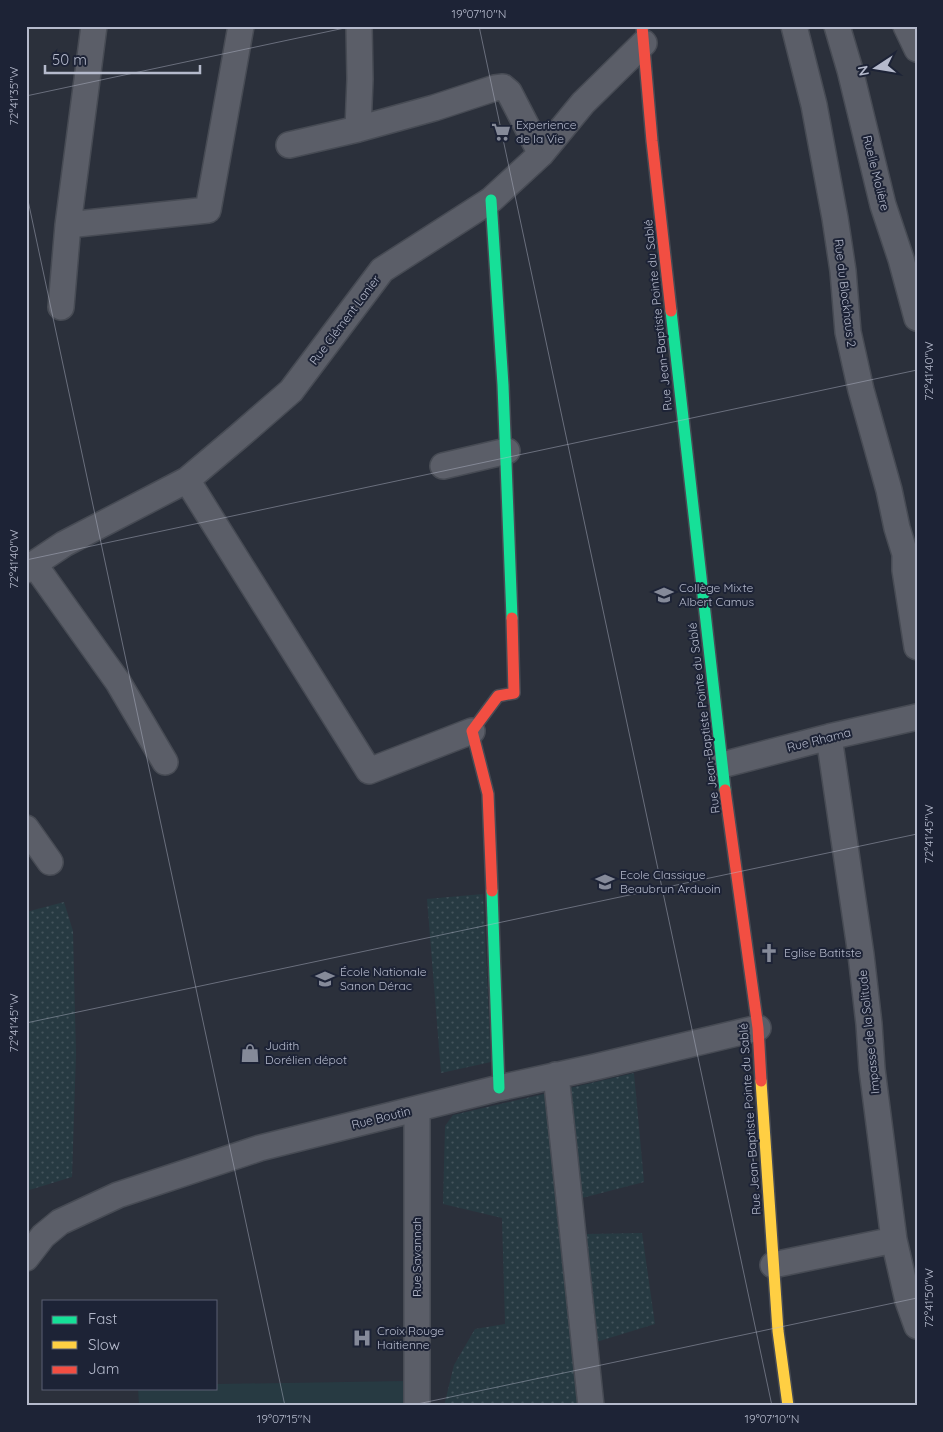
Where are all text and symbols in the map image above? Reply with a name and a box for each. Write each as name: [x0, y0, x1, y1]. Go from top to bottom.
text: 19°07'10"N: [452, 6, 506, 21]
scale bar: [45, 42, 200, 74]
north arrow: [850, 42, 900, 92]
text: 50 m: [52, 50, 87, 69]
text: N: [853, 64, 873, 78]
text: 72°41'35"W: [6, 66, 21, 125]
place label: Experience de la Vie: [516, 117, 577, 146]
supermarket icon: Experience de la Vie: [490, 121, 512, 143]
street label: Ruelle Molière: [860, 134, 893, 212]
street label: Rue Jean-Baptiste Pointe du Sablé: [640, 218, 675, 411]
street label: Rue du Blockhaus 2: [831, 238, 860, 348]
street label: Rue Clément Lanier: [306, 272, 384, 368]
text: 72°41'40"W: [921, 341, 936, 401]
text: 72°41'40"W: [6, 529, 21, 589]
place label: Collège Mixte Albert Camus: [679, 580, 754, 609]
school or university icon: Collège Mixte Albert Camus: [653, 584, 675, 606]
street label: Rue Jean-Baptiste Pointe du Sablé: [684, 622, 723, 814]
street label: Rue Rhama: [785, 724, 852, 755]
text: 72°41'45"W: [921, 804, 936, 863]
place label: Ecole Classique Beaubrun Arduoin: [620, 867, 721, 896]
school or university icon: Ecole Classique Beaubrun Arduoin: [594, 871, 616, 893]
church icon: Eglise Batitste: [758, 942, 780, 964]
place label: Eglise Batitste: [784, 945, 862, 960]
place label: École Nationale Sanon Dérac: [340, 964, 427, 993]
school or university icon: École Nationale Sanon Dérac: [314, 968, 336, 990]
street label: Impasse de la Solitude: [855, 969, 882, 1095]
text: 72°41'45"W: [6, 993, 21, 1052]
street label: Rue Jean-Baptiste Pointe du Sablé: [735, 1022, 764, 1215]
place label: Judith Dorélien dépot: [265, 1038, 347, 1067]
shop icon: Judith Dorélien dépot: [239, 1042, 261, 1064]
street label: Rue Boutin: [350, 1103, 412, 1132]
street label: Rue Savannah: [409, 1217, 424, 1297]
text: 72°41'50"W: [921, 1268, 936, 1328]
legend: [42, 1300, 218, 1390]
text: Fast: [88, 1309, 117, 1328]
place label: Croix Rouge Haitienne: [377, 1323, 444, 1352]
hospital icon: Croix Rouge Haitienne: [351, 1327, 373, 1349]
text: Slow: [88, 1335, 120, 1354]
text: Jam: [88, 1359, 119, 1378]
text: 19°07'15"N: [257, 1411, 311, 1426]
text: 19°07'10"N: [745, 1411, 799, 1426]

